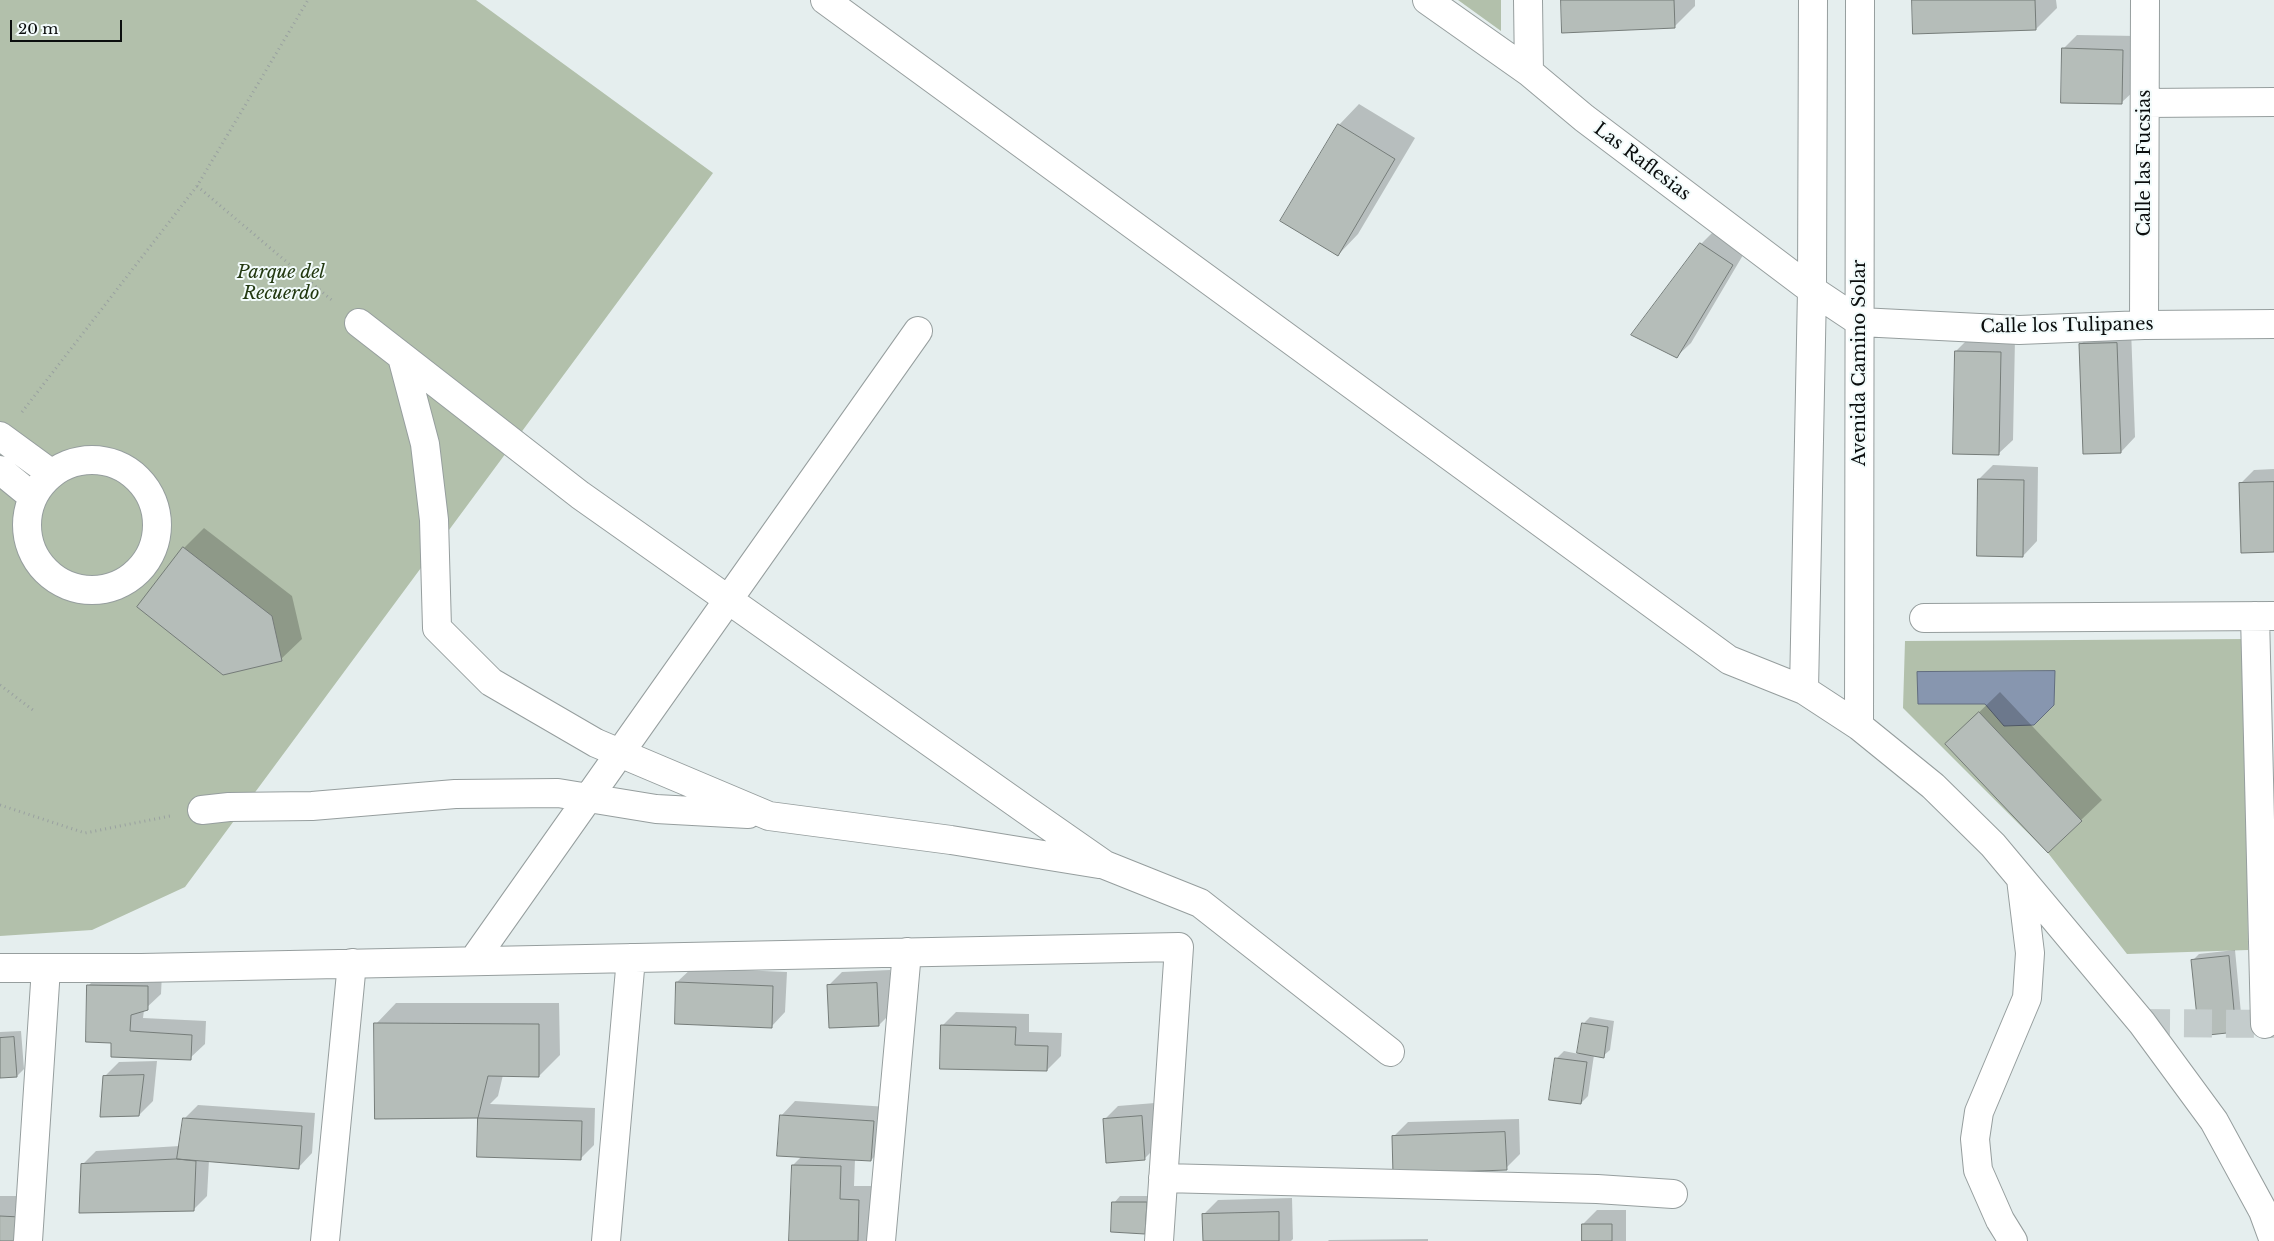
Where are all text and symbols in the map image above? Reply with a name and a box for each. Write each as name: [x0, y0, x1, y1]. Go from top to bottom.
scale bar: [12, 10, 125, 42]
text: 20 m: [18, 19, 58, 38]
street label: Calle las Fucsias: [2134, 90, 2156, 236]
street label: Las Raflesias: [1589, 119, 1695, 205]
street label: Avenida Camino Solar: [1849, 260, 1871, 466]
park label: Parque del Recuerdo: [237, 262, 325, 304]
street label: Calle los Tulipanes: [1980, 314, 2154, 338]

